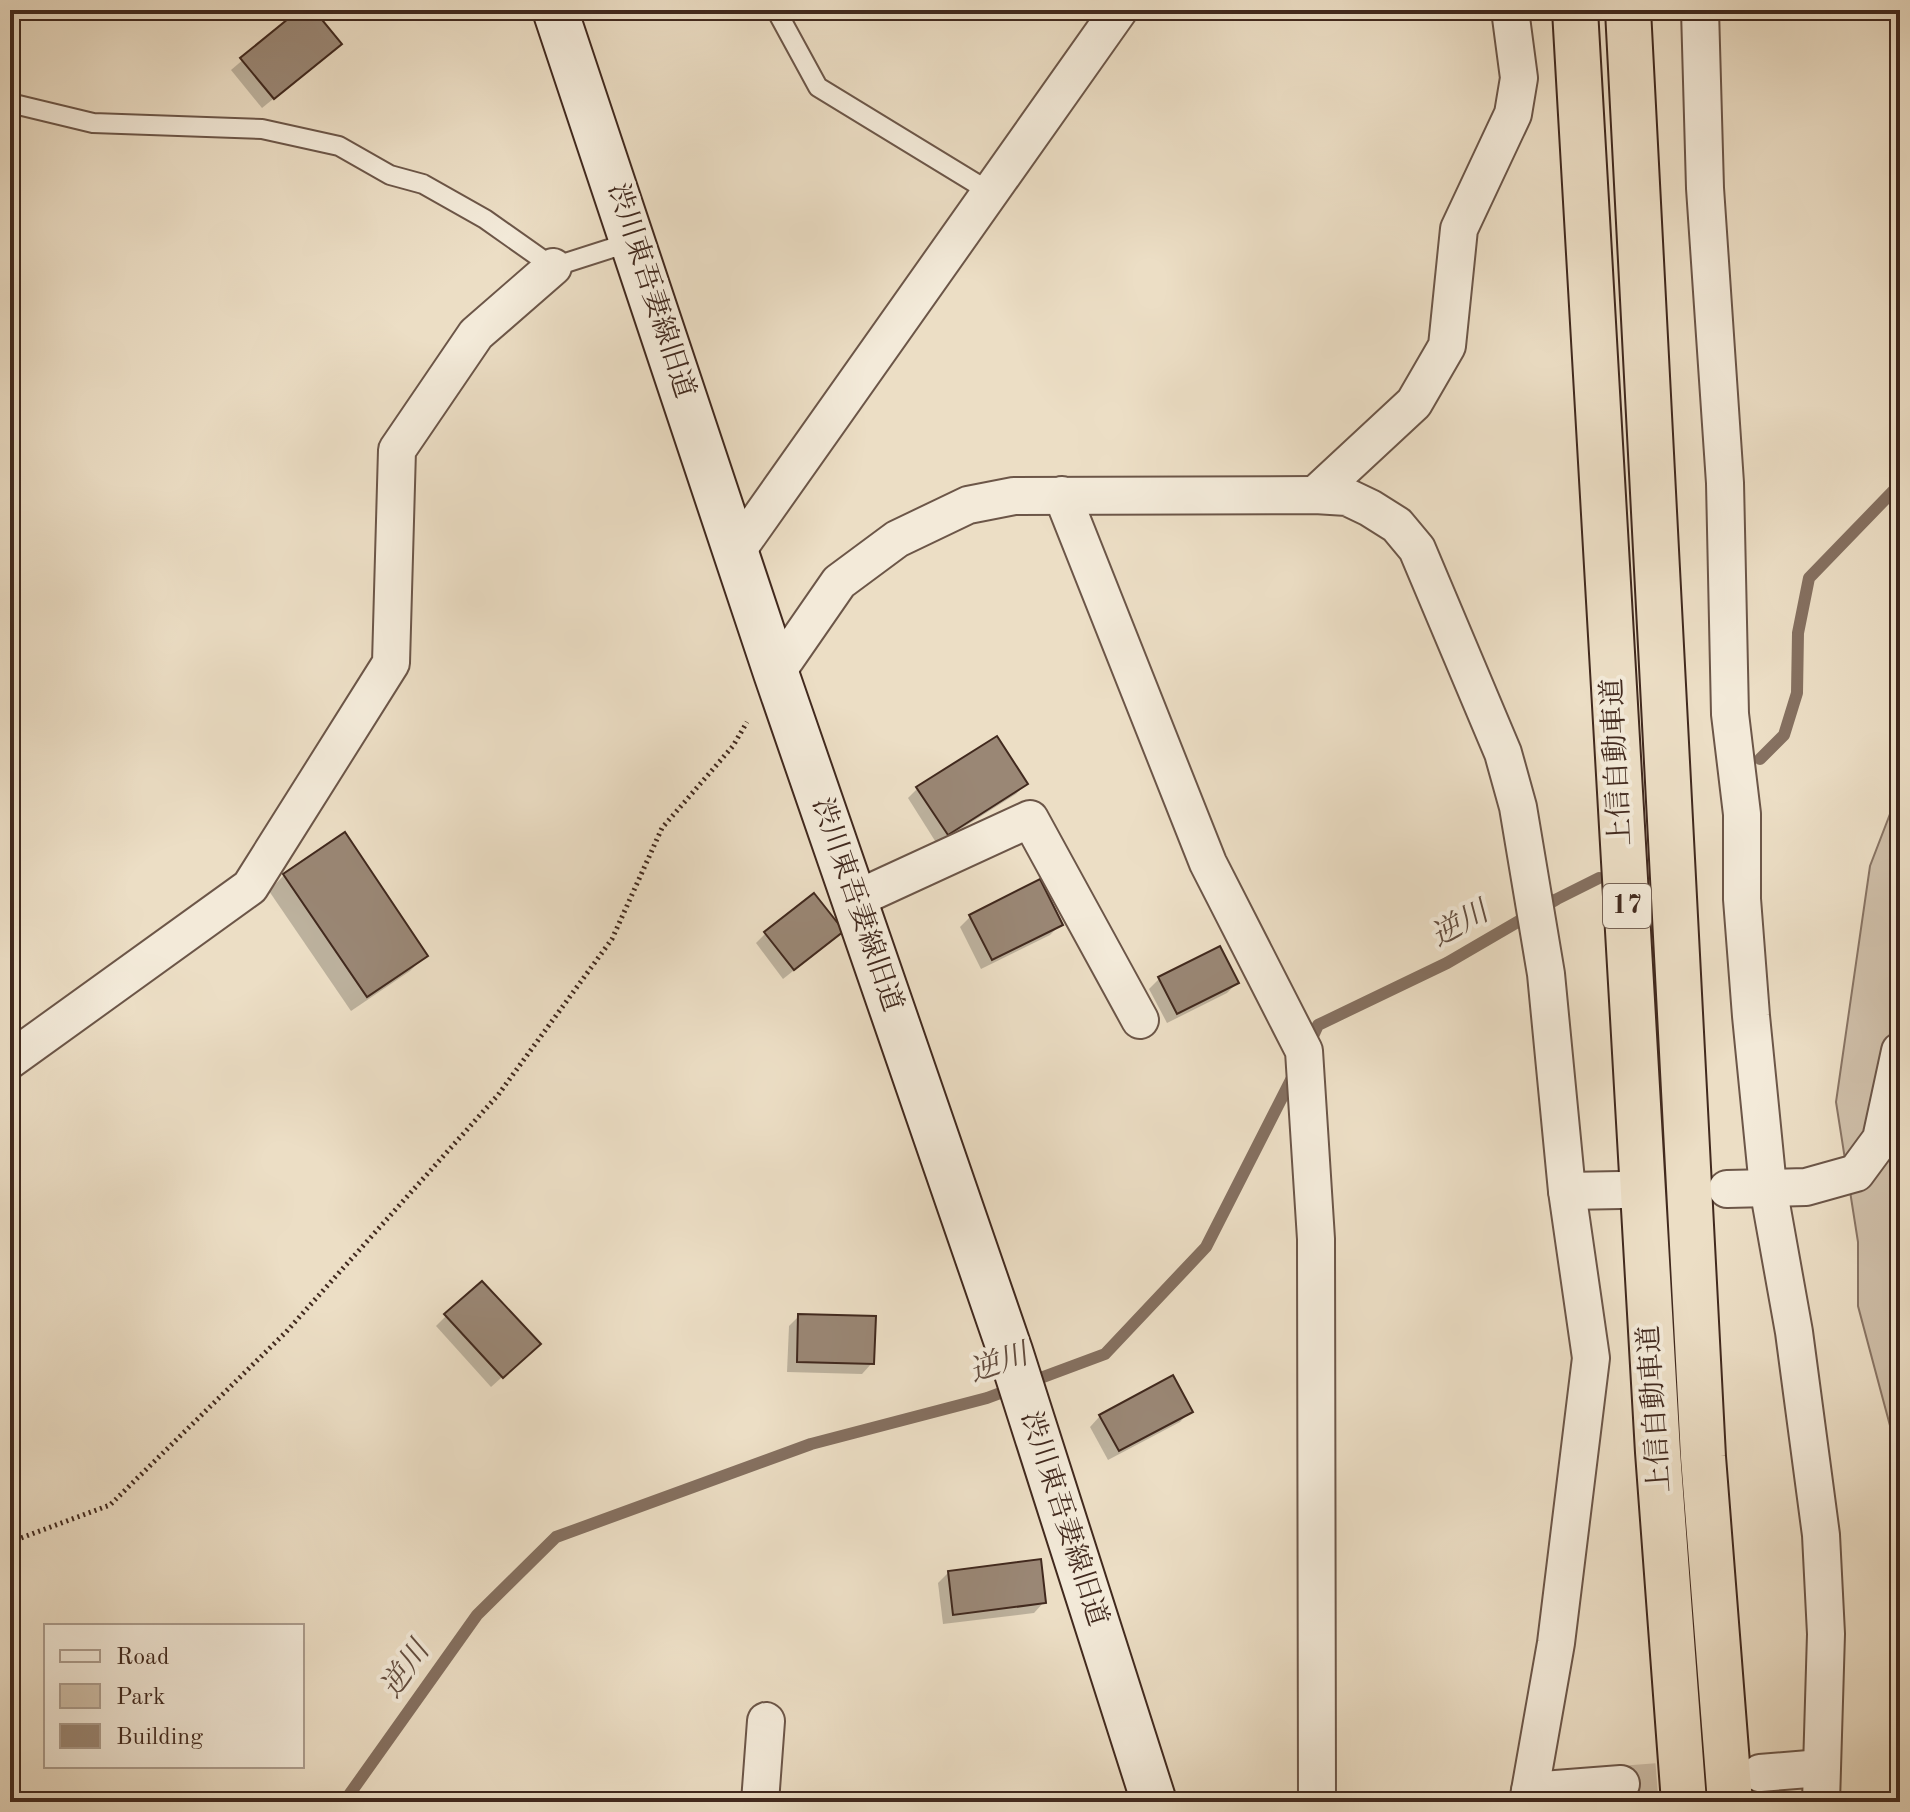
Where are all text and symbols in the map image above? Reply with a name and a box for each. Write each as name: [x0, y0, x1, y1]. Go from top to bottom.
street label: 渋川東吾妻線旧道: [602, 179, 701, 402]
street label: 上信自動車道: [1597, 677, 1636, 847]
street label: 渋川東吾妻線旧道: [806, 794, 909, 1015]
road number: 17: [1603, 884, 1651, 928]
water label: 逆川: [1425, 893, 1496, 953]
street label: 上信自動車道: [1633, 1324, 1676, 1494]
water label: 逆川: [965, 1336, 1035, 1388]
street label: 渋川東吾妻線旧道: [1015, 1407, 1114, 1630]
legend: [44, 1624, 304, 1768]
water label: 逆川: [374, 1633, 437, 1703]
text: Road: [116, 1646, 169, 1670]
text: Park: [116, 1686, 165, 1710]
text: Building: [116, 1726, 203, 1750]

